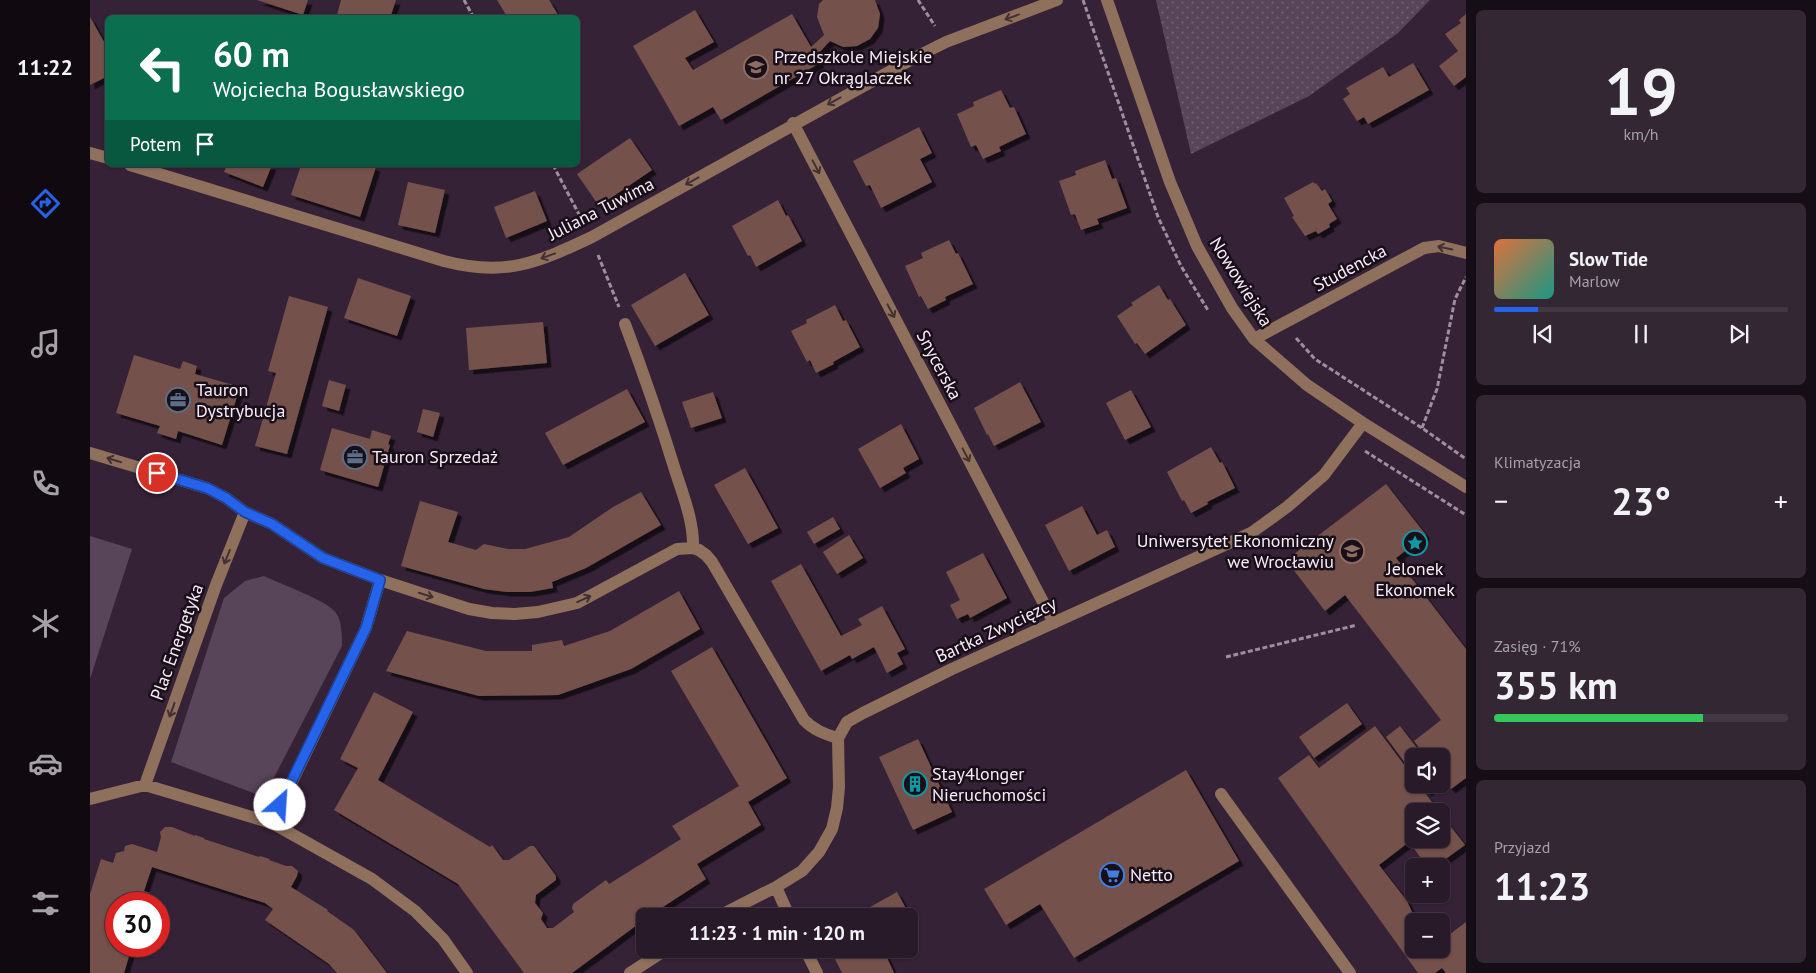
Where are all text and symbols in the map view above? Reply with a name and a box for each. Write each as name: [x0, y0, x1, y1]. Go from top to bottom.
one-way arrow: [1005, 13, 1020, 22]
text: 60 m: [213, 31, 290, 77]
icon: left: [130, 35, 195, 100]
place label: Przedszkole Miejskie nr 27 Okrąglaczek: [774, 45, 932, 89]
text: 19: [1604, 49, 1678, 133]
text: 11:22: [17, 53, 73, 81]
school or university icon: Przedszkole Miejskie nr 27 Okrąglaczek: [743, 54, 769, 80]
text: Wojciecha Bogusławskiego: [213, 75, 465, 103]
one-way arrow: [827, 97, 841, 107]
text: km/h: [1623, 124, 1659, 144]
icon: arrive: [191, 130, 219, 158]
text: Potem: [130, 132, 181, 156]
one-way arrow: [811, 159, 821, 174]
street label: Juliana Tuwima: [543, 172, 658, 246]
one-way arrow: [685, 176, 699, 186]
icon: directions: [28, 186, 63, 221]
street label: Nowowiejska: [1205, 233, 1278, 331]
street label: Studencka: [1309, 239, 1390, 296]
one-way arrow: [1438, 243, 1454, 252]
text: Slow Tide: [1569, 247, 1648, 271]
one-way arrow: [541, 252, 556, 261]
text: Marlow: [1569, 271, 1620, 291]
one-way arrow: [886, 303, 896, 318]
icon: previous: [1529, 320, 1557, 348]
icon: pause: [1627, 320, 1655, 348]
icon: next: [1725, 320, 1753, 348]
icon: music: [28, 326, 63, 361]
street label: Snycerska: [912, 326, 967, 404]
place label: Tauron Dystrybucja: [196, 378, 285, 422]
office icon: Tauron Dystrybucja: [165, 387, 191, 413]
office icon: Tauron Sprzedaż: [342, 444, 368, 470]
place label: Tauron Sprzedaż: [372, 445, 498, 468]
one-way arrow: [962, 447, 971, 462]
pin: [136, 452, 178, 494]
text: Klimatyzacja: [1494, 452, 1581, 472]
one-way arrow: [106, 454, 122, 464]
icon: arrive: [143, 459, 171, 487]
icon: phone: [28, 466, 63, 501]
text: 23°: [1611, 476, 1671, 525]
text: −: [1494, 482, 1508, 519]
text: +: [1774, 482, 1788, 519]
place label: Uniwersytet Ekonomiczny we Wrocławiu: [1137, 529, 1335, 573]
place icon: Jelonek Ekonomek: [1402, 530, 1428, 556]
school or university icon: Uniwersytet Ekonomiczny we Wrocławiu: [1339, 538, 1365, 564]
one-way arrow: [222, 549, 231, 564]
place label: Jelonek Ekonomek: [1375, 557, 1455, 601]
street label: Plac Energetyka: [145, 580, 208, 703]
one-way arrow: [418, 590, 434, 600]
street label: Bartka Zwycięzcy: [932, 591, 1061, 668]
one-way arrow: [576, 594, 591, 604]
icon: climate: [28, 606, 63, 641]
text: Zasięg · 71%: [1494, 636, 1581, 656]
text: 355 km: [1494, 660, 1618, 709]
one-way arrow: [167, 701, 176, 717]
icon: car: [28, 746, 63, 781]
map controls: [1405, 748, 1450, 958]
button: sound: [1405, 748, 1450, 793]
place label: Stay4longer Nieruchomości: [932, 762, 1046, 806]
building icon: Stay4longer Nieruchomości: [902, 771, 928, 797]
position arrow: [253, 778, 305, 830]
button: layers: [1405, 803, 1450, 848]
text: Przyjazd: [1494, 837, 1550, 857]
button: +: [1405, 858, 1450, 903]
text: 11:23: [1494, 861, 1590, 910]
supermarket icon: Netto: [1099, 862, 1125, 888]
place label: Netto: [1130, 863, 1173, 886]
icon: filters: [28, 886, 63, 921]
speed limit sign: 30: [105, 892, 170, 957]
button: −: [1405, 913, 1450, 958]
text: 11:23 · 1 min · 120 m: [689, 921, 865, 945]

